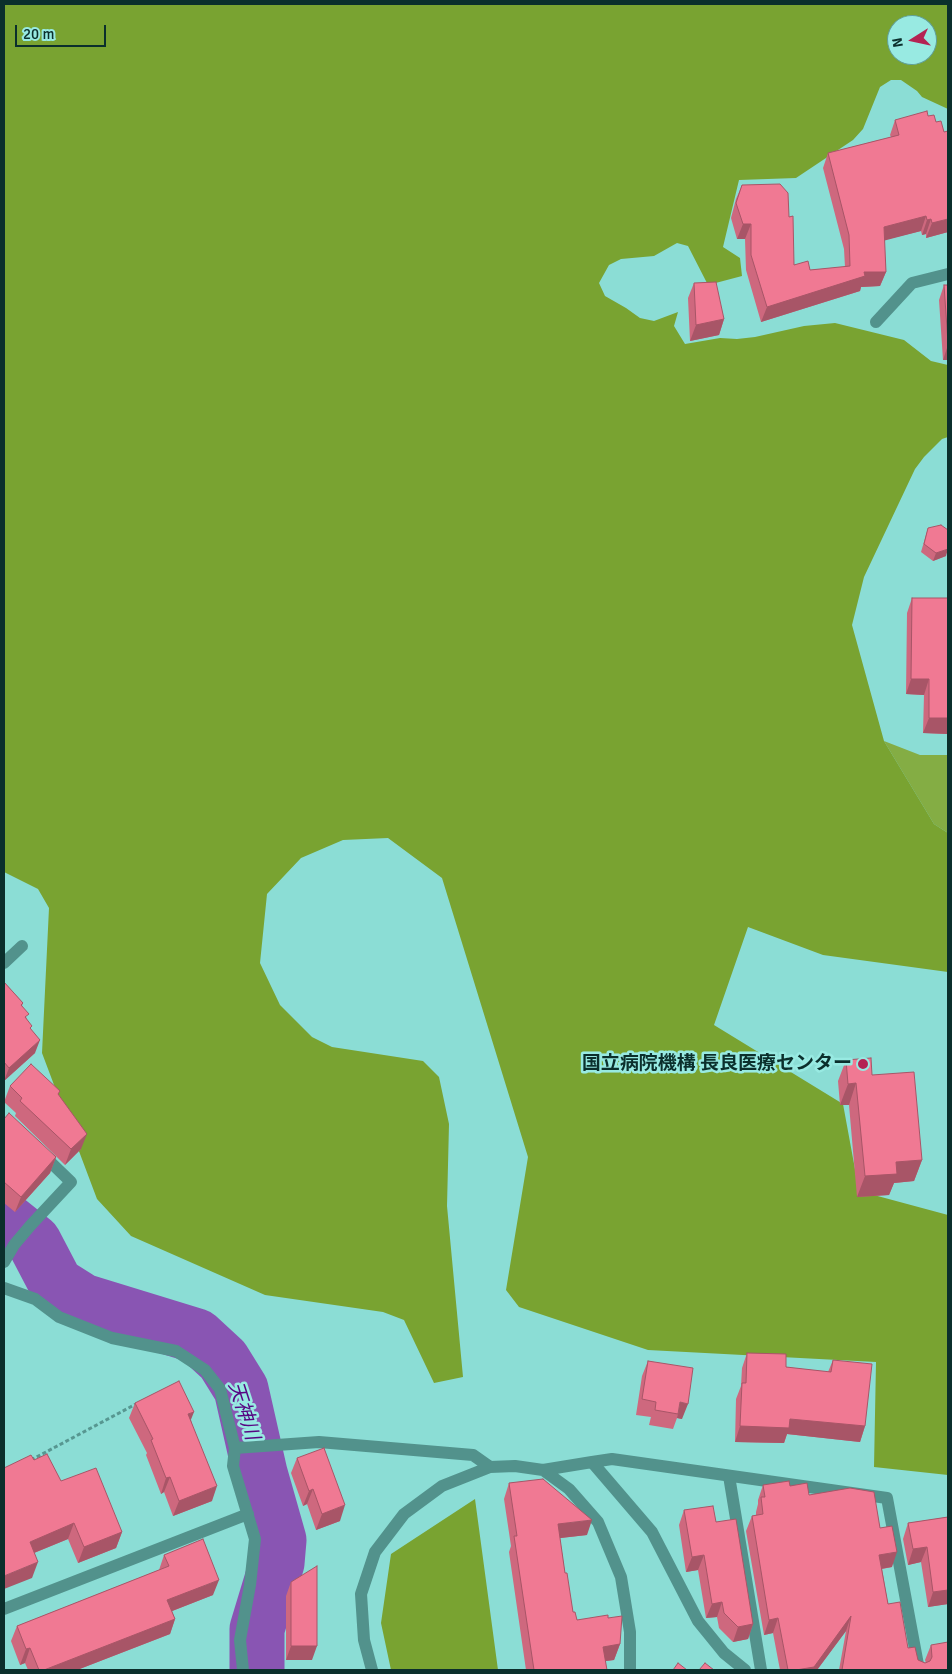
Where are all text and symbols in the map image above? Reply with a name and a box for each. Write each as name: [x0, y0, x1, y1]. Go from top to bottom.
scale bar: [18, 15, 109, 47]
north arrow: [887, 15, 937, 65]
text: 20 m: [23, 25, 54, 43]
text: N: [889, 36, 907, 49]
place label: 国立病院機構 長良医療センター: [582, 1053, 852, 1075]
marker: 国立病院機構 長良医療センター: [856, 1057, 870, 1071]
water label: 天神川: [222, 1379, 264, 1443]

